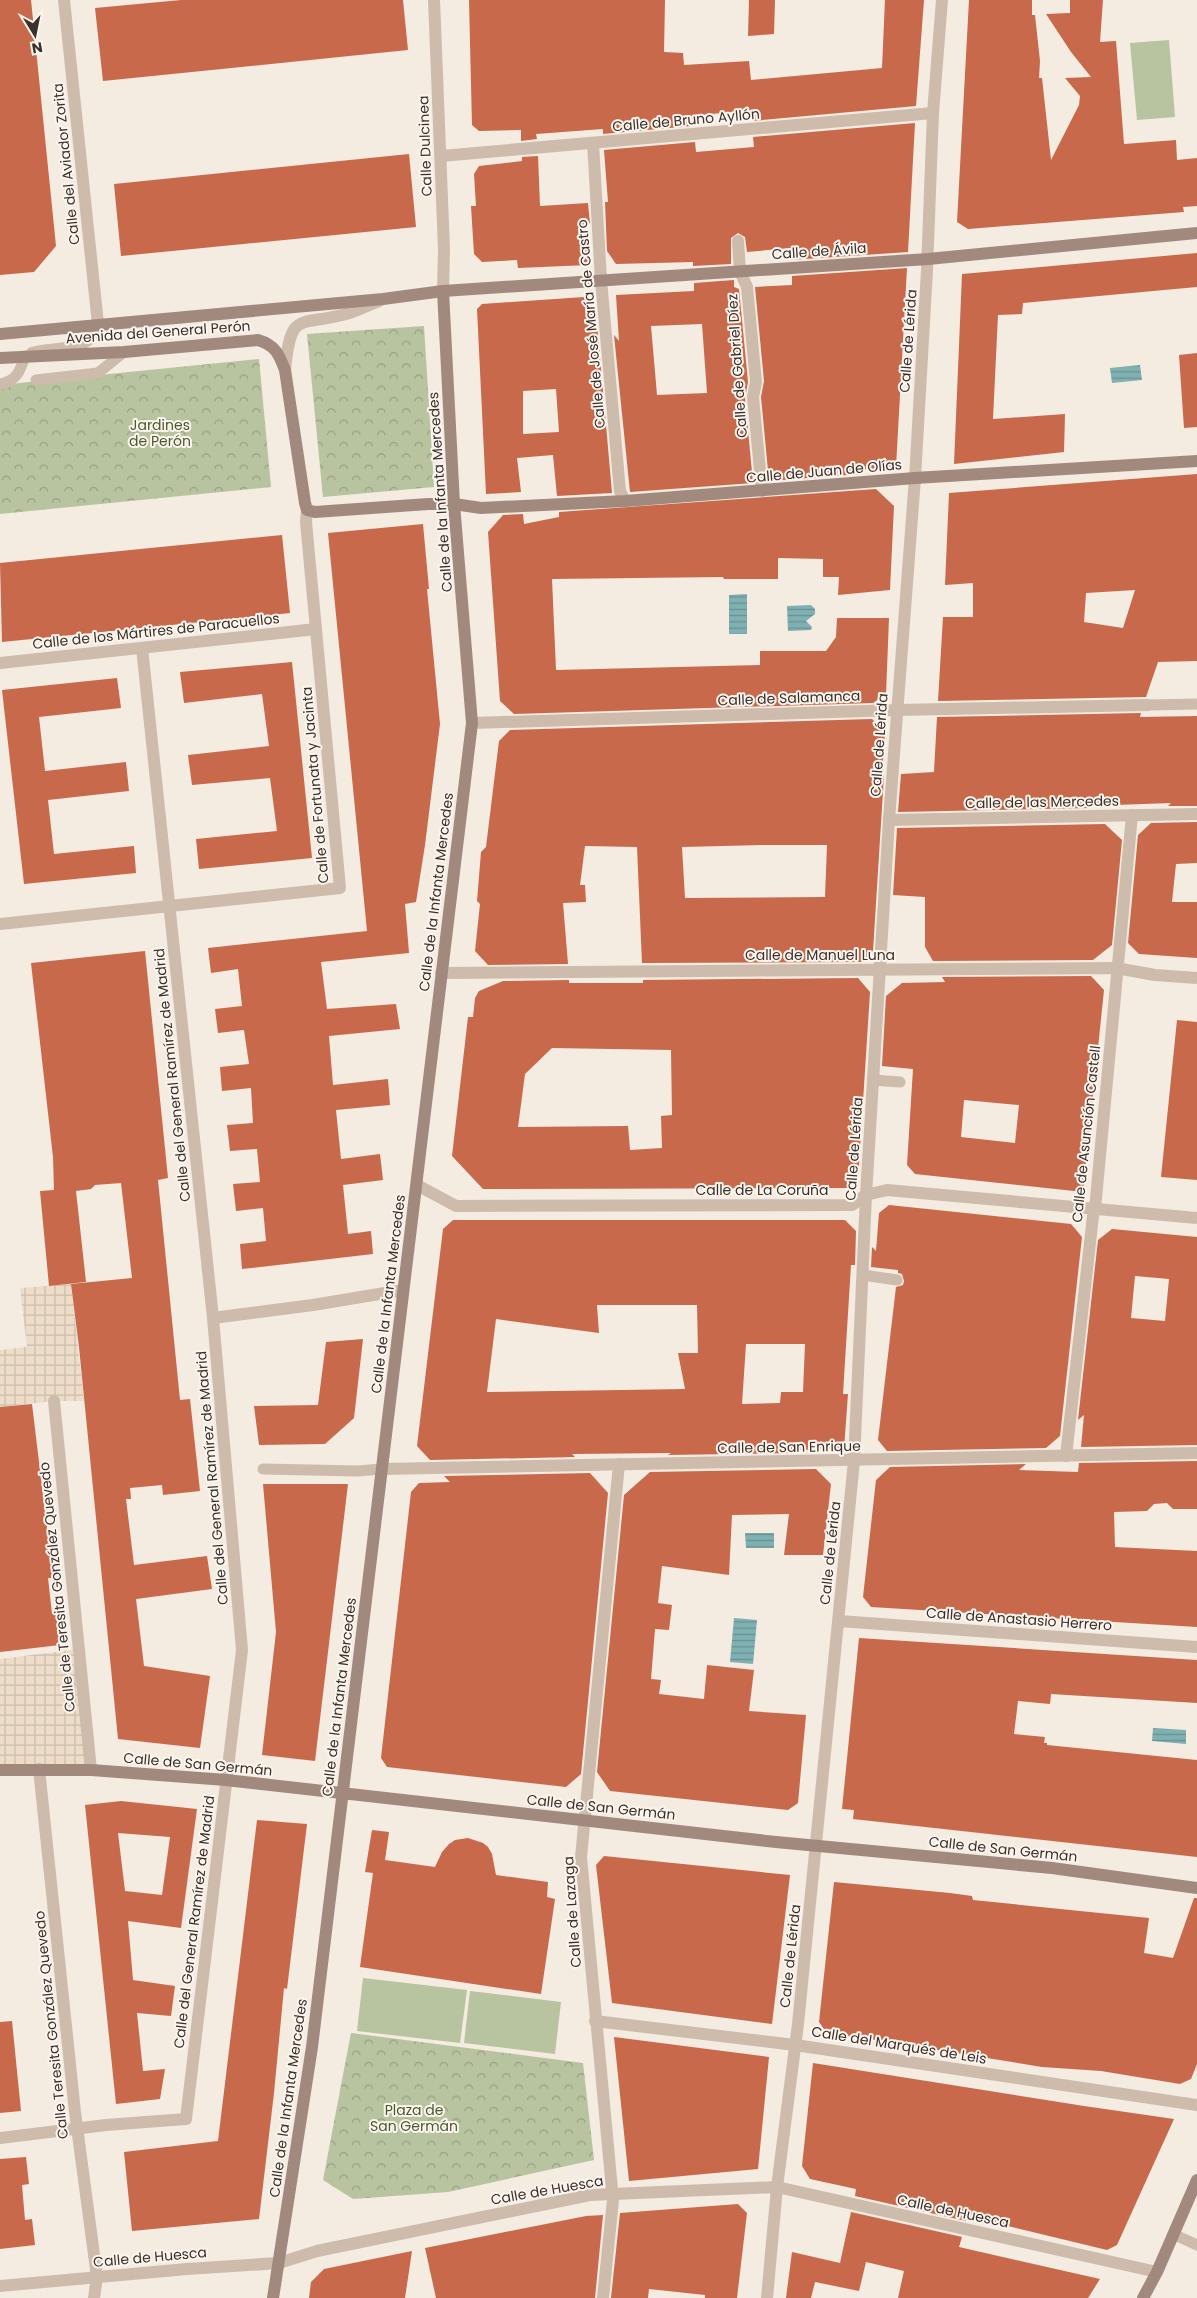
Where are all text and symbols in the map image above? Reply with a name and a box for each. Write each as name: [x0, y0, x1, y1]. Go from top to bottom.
north arrow: [10, 10, 60, 60]
text: N: [30, 37, 44, 59]
street label: Calle del Aviador Zorita: [48, 82, 84, 246]
street label: Calle Dulcinea: [413, 95, 437, 197]
street label: Calle de Bruno Ayllón: [611, 104, 761, 136]
street label: Calle de José María de Castro: [572, 219, 610, 429]
street label: Calle de Ávila: [771, 238, 867, 264]
street label: Calle de Lérida: [894, 289, 922, 393]
street label: Calle de Gabriel Díez: [722, 293, 752, 439]
street label: Avenida del General Perón: [65, 316, 251, 348]
street label: Calle de la Infanta Mercedes: [423, 391, 457, 593]
park label: Jardines de Perón: [129, 415, 191, 451]
street label: Calle de Juan de Olías: [745, 454, 903, 488]
street label: Calle de los Mártires de Paracuellos: [31, 608, 281, 654]
street label: Calle de Fortunata y Jacinta: [296, 686, 334, 884]
street label: Calle de Salamanca: [717, 686, 861, 710]
street label: Calle de Lérida: [865, 693, 893, 797]
street label: Calle de la Infanta Mercedes: [414, 791, 458, 993]
street label: Calle de las Mercedes: [965, 791, 1119, 813]
street label: Calle de Manuel Luna: [745, 945, 895, 965]
street label: Calle del General Ramírez de Madrid: [149, 947, 195, 1203]
street label: Calle de Asunción Castell: [1067, 1044, 1105, 1224]
street label: Calle de Lérida: [840, 1097, 868, 1201]
street label: Calle de La Coruña: [695, 1180, 829, 1200]
street label: Calle de la Infanta Mercedes: [366, 1193, 410, 1395]
street label: Calle del General Ramírez de Madrid: [191, 1350, 233, 1606]
street label: Calle de San Enrique: [717, 1436, 861, 1458]
street label: Calle de Teresita González Quevedo: [34, 1461, 80, 1713]
street label: Calle de Lérida: [815, 1500, 845, 1606]
street label: Calle de la Infanta Mercedes: [317, 1596, 361, 1798]
street label: Calle de Anastasio Herrero: [925, 1603, 1113, 1635]
street label: Calle de San Germán: [123, 1748, 273, 1780]
street label: Calle de San Germán: [526, 1789, 676, 1825]
street label: Calle del General Ramírez de Madrid: [169, 1794, 219, 2050]
street label: Calle de San Germán: [928, 1831, 1078, 1867]
street label: Calle de Lazaga: [558, 1856, 586, 1968]
street label: Calle de Lérida: [775, 1903, 805, 2009]
street label: Calle Teresita González Quevedo: [29, 1910, 73, 2140]
street label: Calle de la Infanta Mercedes: [264, 1997, 312, 2199]
street label: Calle del Marqués de Leis: [810, 2021, 988, 2069]
park label: Plaza de San Germán: [370, 2100, 458, 2136]
street label: Calle de Huesca: [489, 2170, 605, 2210]
street label: Calle de Huesca: [895, 2189, 1011, 2233]
street label: Calle de Huesca: [92, 2242, 208, 2272]

